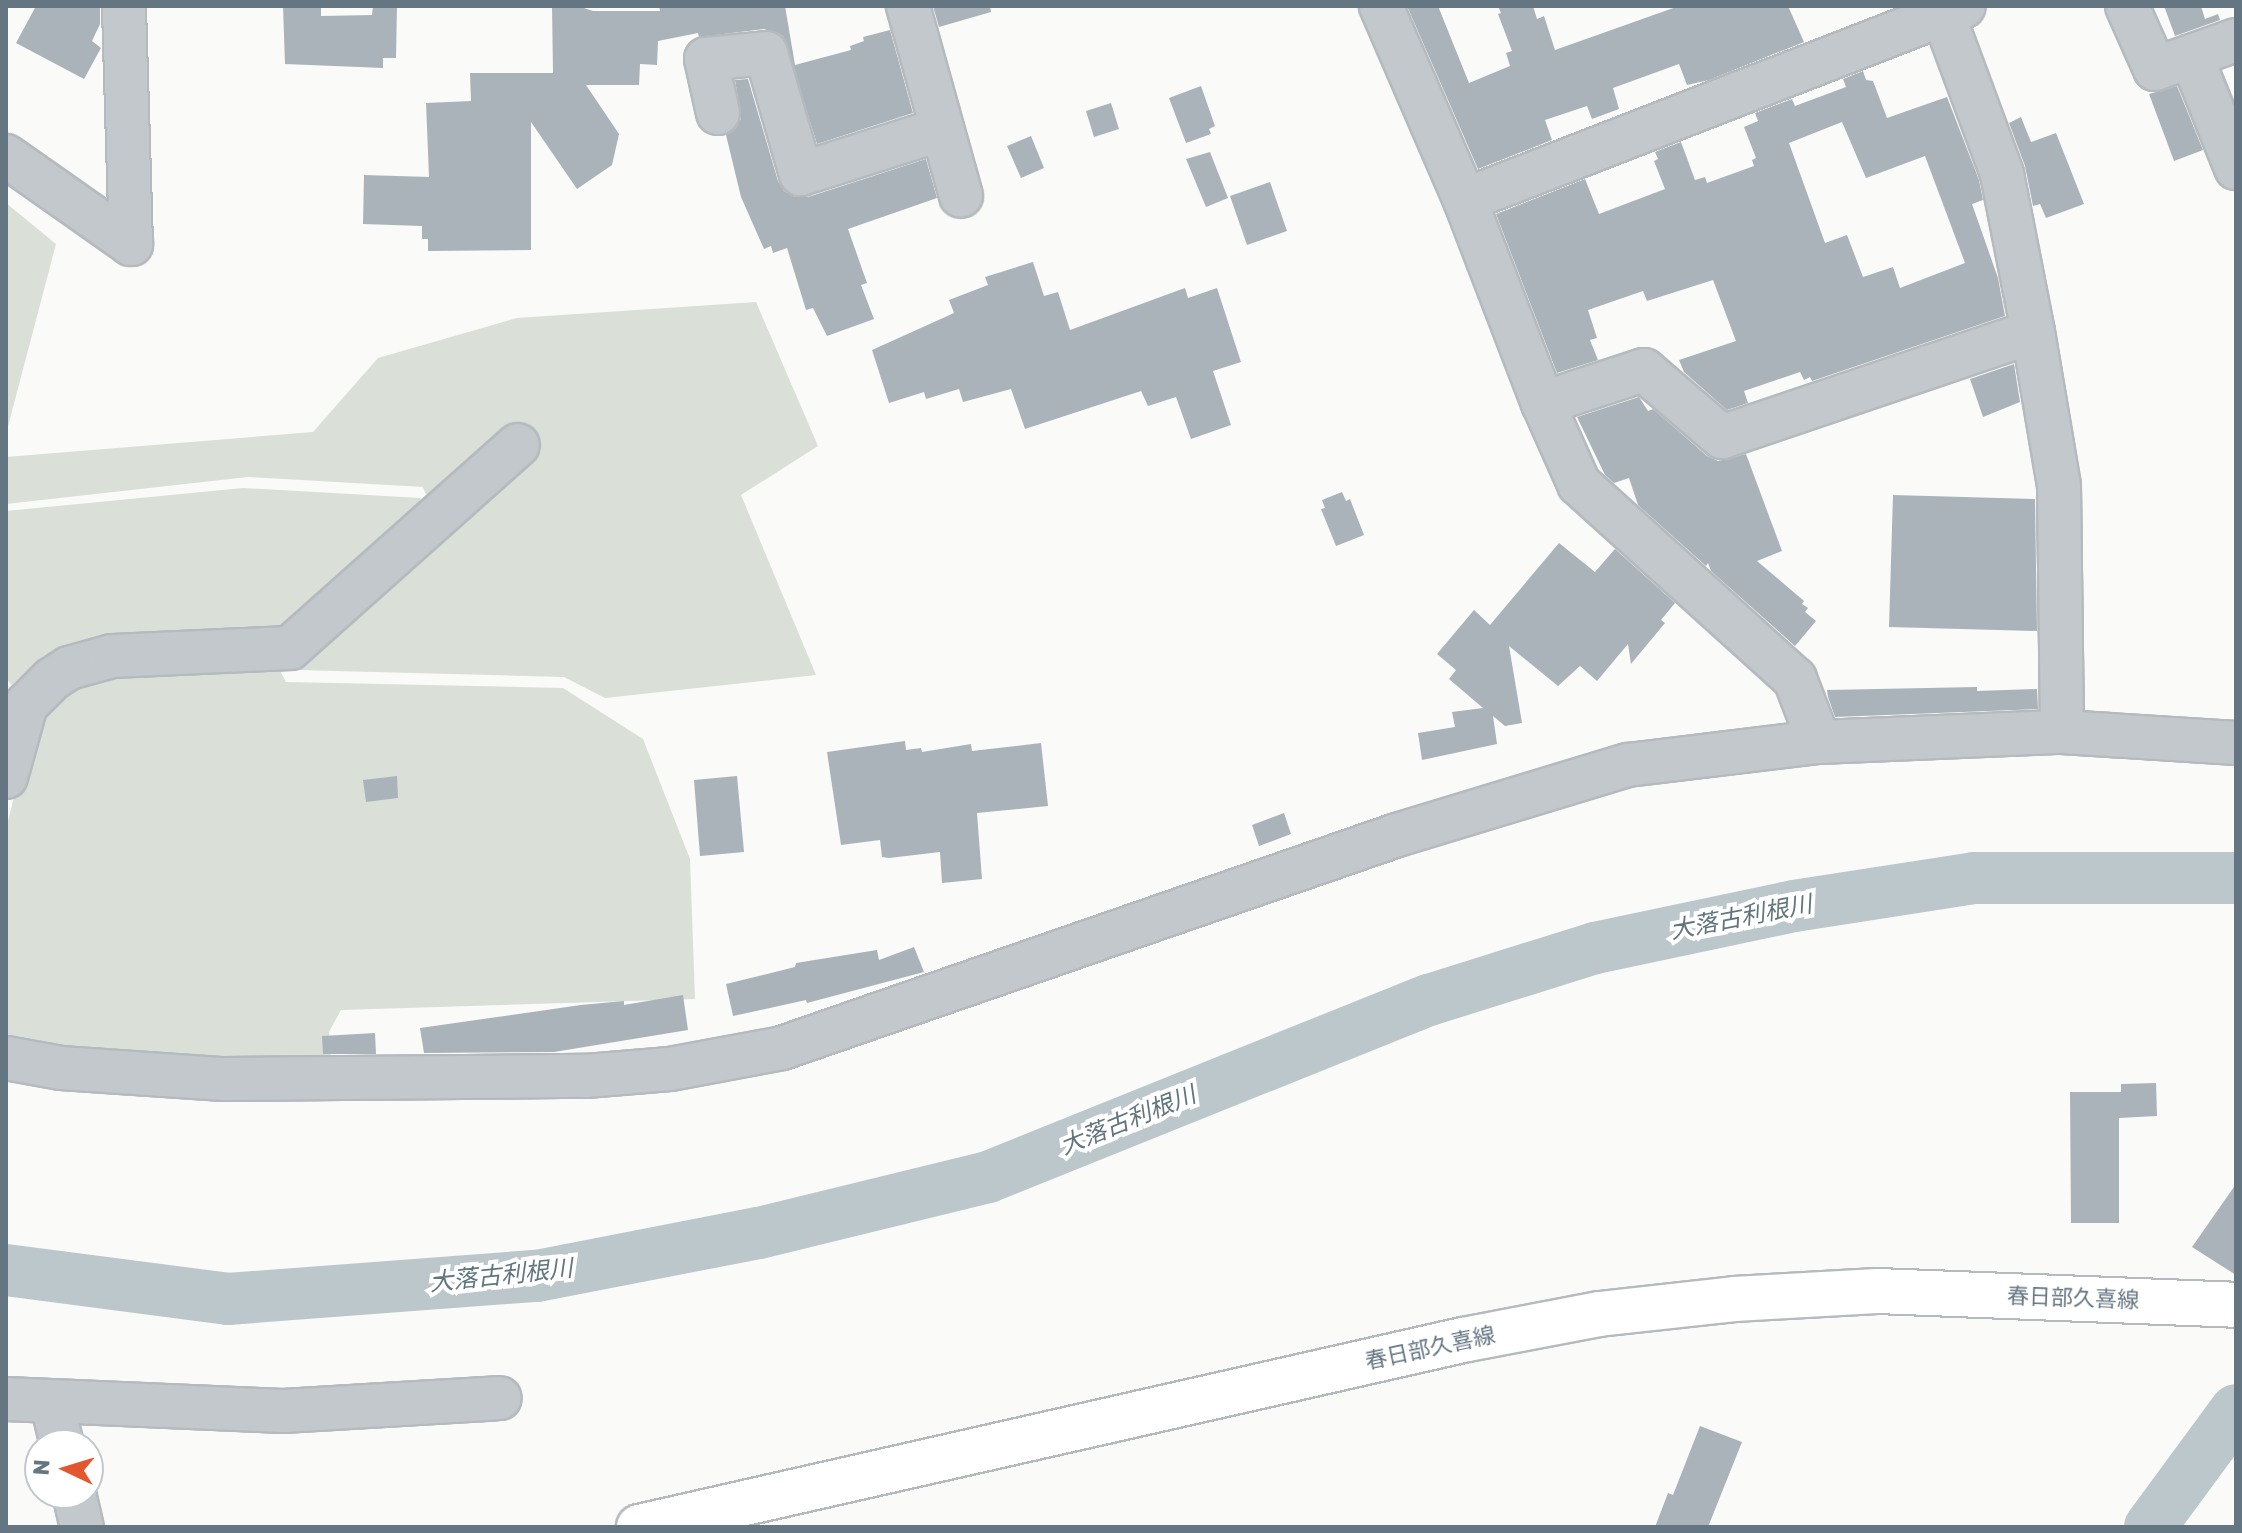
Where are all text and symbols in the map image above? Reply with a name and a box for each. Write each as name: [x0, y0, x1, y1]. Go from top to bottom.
water label: 大落古利根川: [1668, 890, 1814, 946]
water label: 大落古利根川: [1056, 1081, 1200, 1161]
water label: 大落古利根川: [428, 1254, 574, 1298]
street label: 春日部久喜線: [2007, 1283, 2139, 1313]
street label: 春日部久喜線: [1363, 1321, 1497, 1375]
north arrow: [24, 1429, 104, 1509]
text: N: [28, 1459, 56, 1476]

